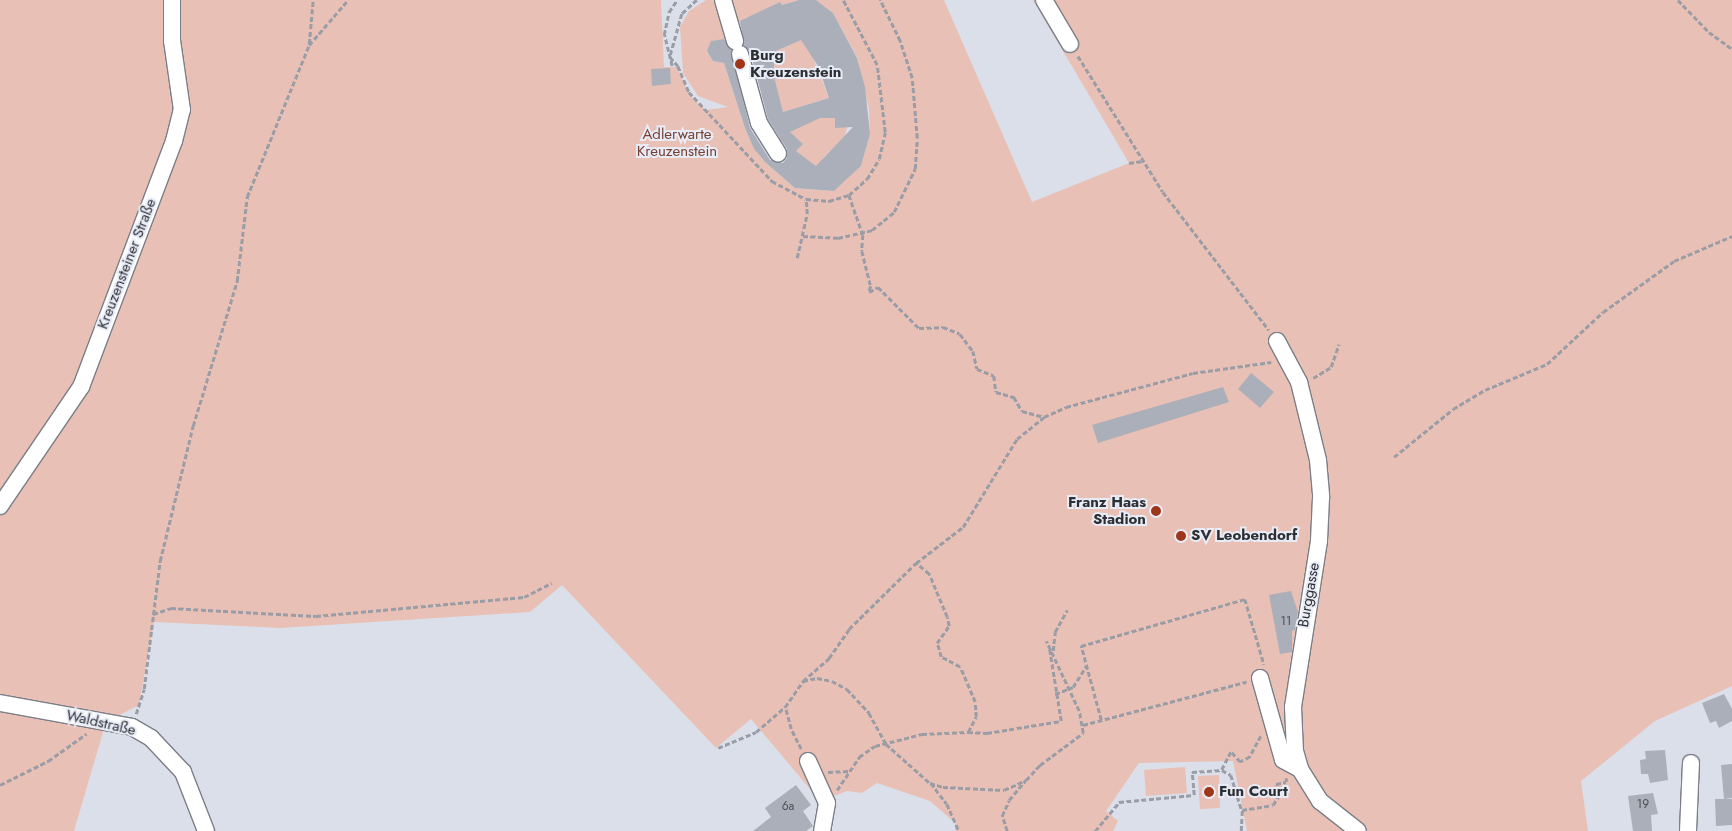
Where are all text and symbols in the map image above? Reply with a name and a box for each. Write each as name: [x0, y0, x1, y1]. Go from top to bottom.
place label: Burg Kreuzenstein: [750, 46, 841, 81]
marker: Burg Kreuzenstein: [734, 58, 746, 70]
park label: Adlerwarte Kreuzenstein: [637, 125, 717, 160]
street label: Kreuzensteiner Straße: [94, 196, 160, 332]
place label: Franz Haas Stadion: [1068, 493, 1146, 528]
marker: Franz Haas Stadion: [1150, 505, 1162, 517]
place label: SV Leobendorf: [1191, 527, 1297, 545]
marker: SV Leobendorf: [1175, 530, 1187, 542]
street label: Burggasse: [1294, 561, 1324, 629]
house number: 11: [1281, 615, 1291, 629]
street label: Waldstraße: [64, 706, 138, 740]
place label: Fun Court: [1219, 783, 1288, 801]
marker: Fun Court: [1203, 786, 1215, 798]
house number: 19: [1637, 798, 1649, 812]
house number: 6a: [782, 800, 794, 814]

